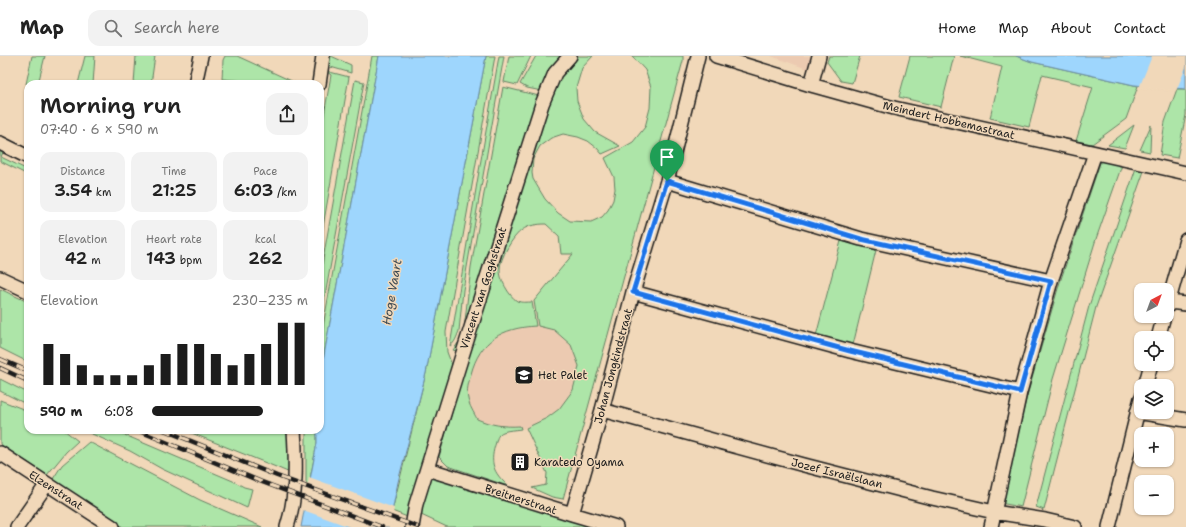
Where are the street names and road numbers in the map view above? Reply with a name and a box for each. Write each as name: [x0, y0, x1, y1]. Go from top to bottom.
street label: Meindert Hobbemastraat: [881, 98, 1017, 143]
street label: Vincent van Goghstraat: [457, 225, 510, 351]
street label: Johan Jongkindstraat: [591, 307, 636, 426]
street label: Jozef Israëlslaan: [790, 455, 884, 492]
street label: Elzenstraat: [26, 467, 86, 514]
street label: Breitnerstraat: [483, 481, 559, 518]

